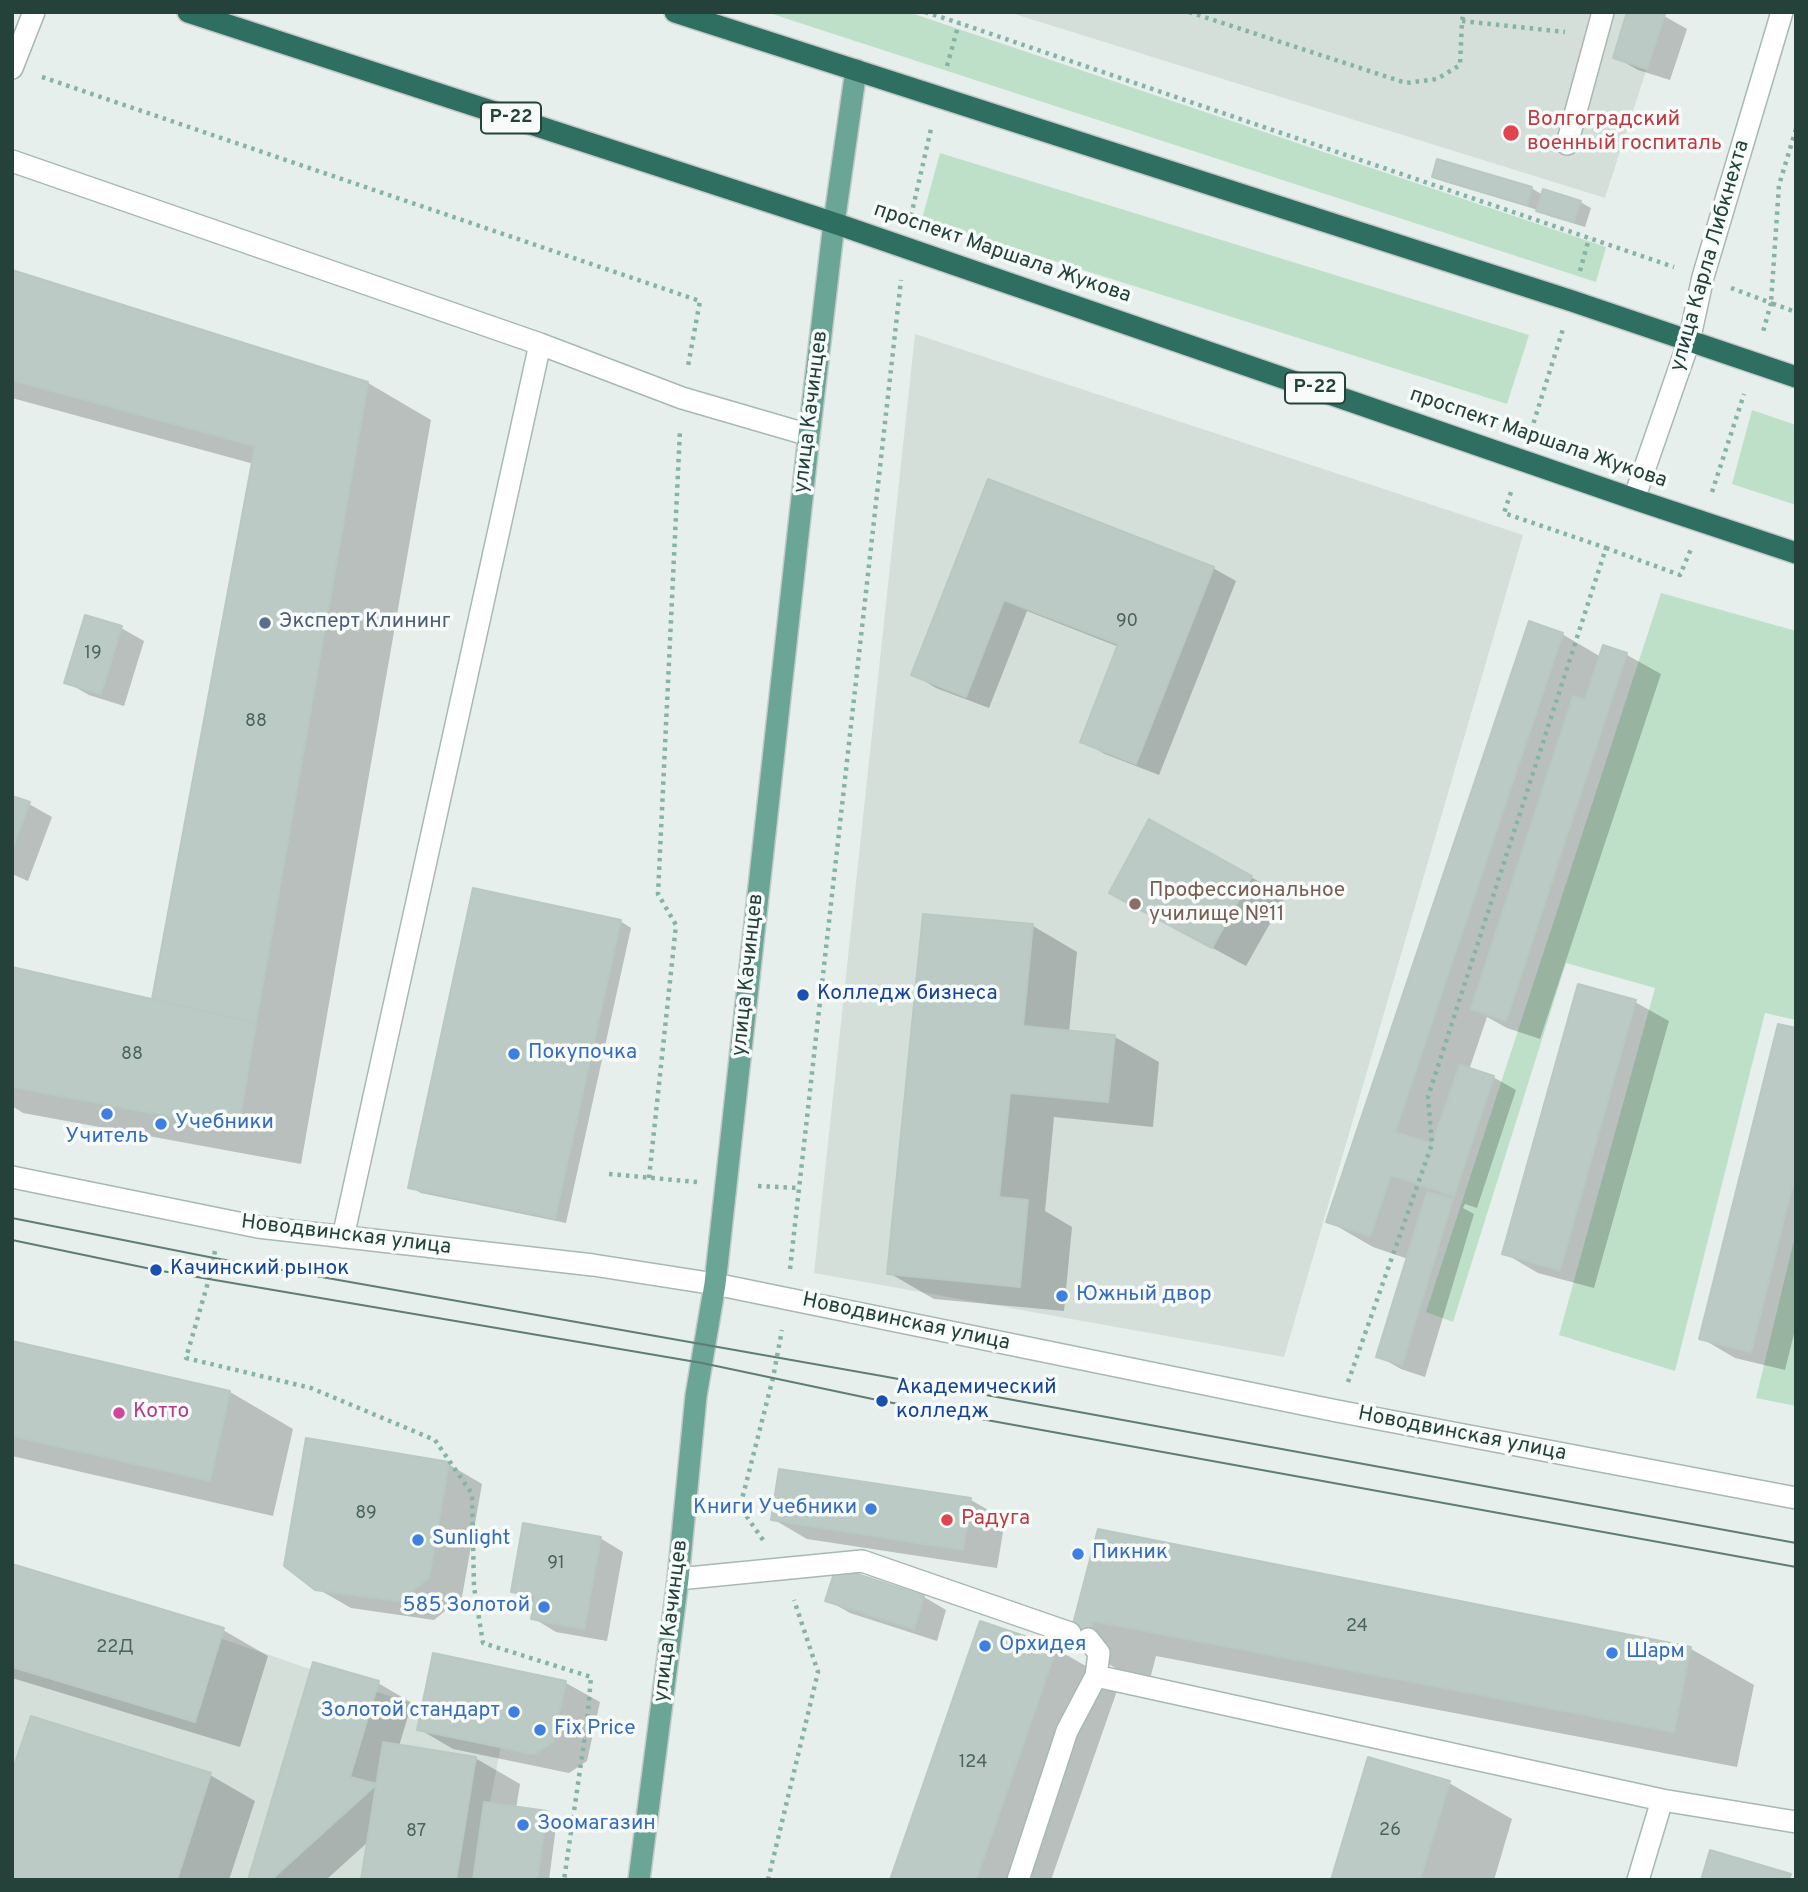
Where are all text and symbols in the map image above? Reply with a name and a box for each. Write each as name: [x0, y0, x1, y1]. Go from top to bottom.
road number: Р-22: [481, 102, 541, 134]
place label: Волгоградский военный госпиталь: [1527, 108, 1722, 158]
marker: Волгоградский военный госпиталь: [1501, 123, 1521, 143]
street label: улица Карла Либкнехта: [1666, 137, 1756, 375]
street label: проспект Маршала Жукова: [870, 198, 1134, 310]
street label: улица Качинцев: [790, 329, 834, 495]
road number: Р-22: [1285, 372, 1345, 404]
street label: проспект Маршала Жукова: [1406, 383, 1670, 495]
place label: Эксперт Клининг: [279, 610, 451, 636]
house number: 90: [1116, 611, 1138, 633]
marker: Эксперт Клининг: [257, 615, 273, 631]
house number: 19: [84, 643, 102, 665]
house number: 88: [245, 711, 267, 733]
place label: Профессиональное училище №11: [1149, 879, 1345, 929]
street label: улица Качинцев: [728, 892, 770, 1058]
marker: Профессиональное училище №11: [1127, 896, 1143, 912]
place label: Колледж бизнеса: [817, 982, 998, 1008]
marker: Колледж бизнеса: [795, 987, 811, 1003]
place label: Покупочка: [528, 1041, 637, 1067]
house number: 88: [121, 1044, 143, 1066]
marker: Покупочка: [506, 1046, 522, 1062]
marker: Учитель: [99, 1106, 115, 1122]
place label: Учебники: [175, 1111, 274, 1137]
marker: Учебники: [153, 1116, 169, 1132]
place label: Учитель: [65, 1125, 149, 1151]
street label: Новодвинская улица: [239, 1211, 453, 1261]
place label: Качинский рынок: [170, 1257, 349, 1283]
marker: Качинский рынок: [148, 1262, 164, 1278]
place label: Южный двор: [1076, 1283, 1212, 1309]
marker: Южный двор: [1054, 1288, 1070, 1304]
street label: Новодвинская улица: [800, 1289, 1012, 1357]
place label: Академический колледж: [896, 1376, 1057, 1426]
marker: Академический колледж: [874, 1393, 890, 1409]
place label: Котто: [133, 1400, 189, 1426]
street label: Новодвинская улица: [1356, 1402, 1568, 1468]
marker: Котто: [111, 1405, 127, 1421]
place label: Книги Учебники: [693, 1496, 857, 1522]
marker: Книги Учебники: [863, 1501, 879, 1517]
house number: 89: [355, 1503, 377, 1525]
place label: Радуга: [961, 1507, 1030, 1533]
marker: Радуга: [939, 1512, 955, 1528]
place label: Sunlight: [432, 1527, 510, 1553]
marker: Sunlight: [410, 1532, 426, 1548]
street label: улица Качинцев: [650, 1538, 694, 1704]
place label: Пикник: [1092, 1541, 1168, 1567]
marker: Пикник: [1070, 1546, 1086, 1562]
house number: 91: [547, 1553, 565, 1575]
place label: 585 Золотой: [403, 1594, 530, 1620]
marker: 585 Золотой: [536, 1599, 552, 1615]
house number: 24: [1346, 1616, 1368, 1638]
place label: Орхидея: [999, 1633, 1086, 1659]
house number: 22Д: [96, 1637, 134, 1659]
marker: Орхидея: [977, 1638, 993, 1654]
place label: Шарм: [1626, 1640, 1685, 1666]
marker: Шарм: [1604, 1645, 1620, 1661]
place label: Золотой стандарт: [321, 1699, 500, 1725]
marker: Золотой стандарт: [506, 1704, 522, 1720]
place label: Fix Price: [554, 1717, 636, 1743]
marker: Fix Price: [532, 1722, 548, 1738]
house number: 124: [959, 1752, 987, 1774]
place label: Зоомагазин: [537, 1812, 656, 1838]
marker: Зоомагазин: [515, 1817, 531, 1833]
house number: 26: [1379, 1820, 1401, 1842]
house number: 87: [406, 1821, 426, 1843]

